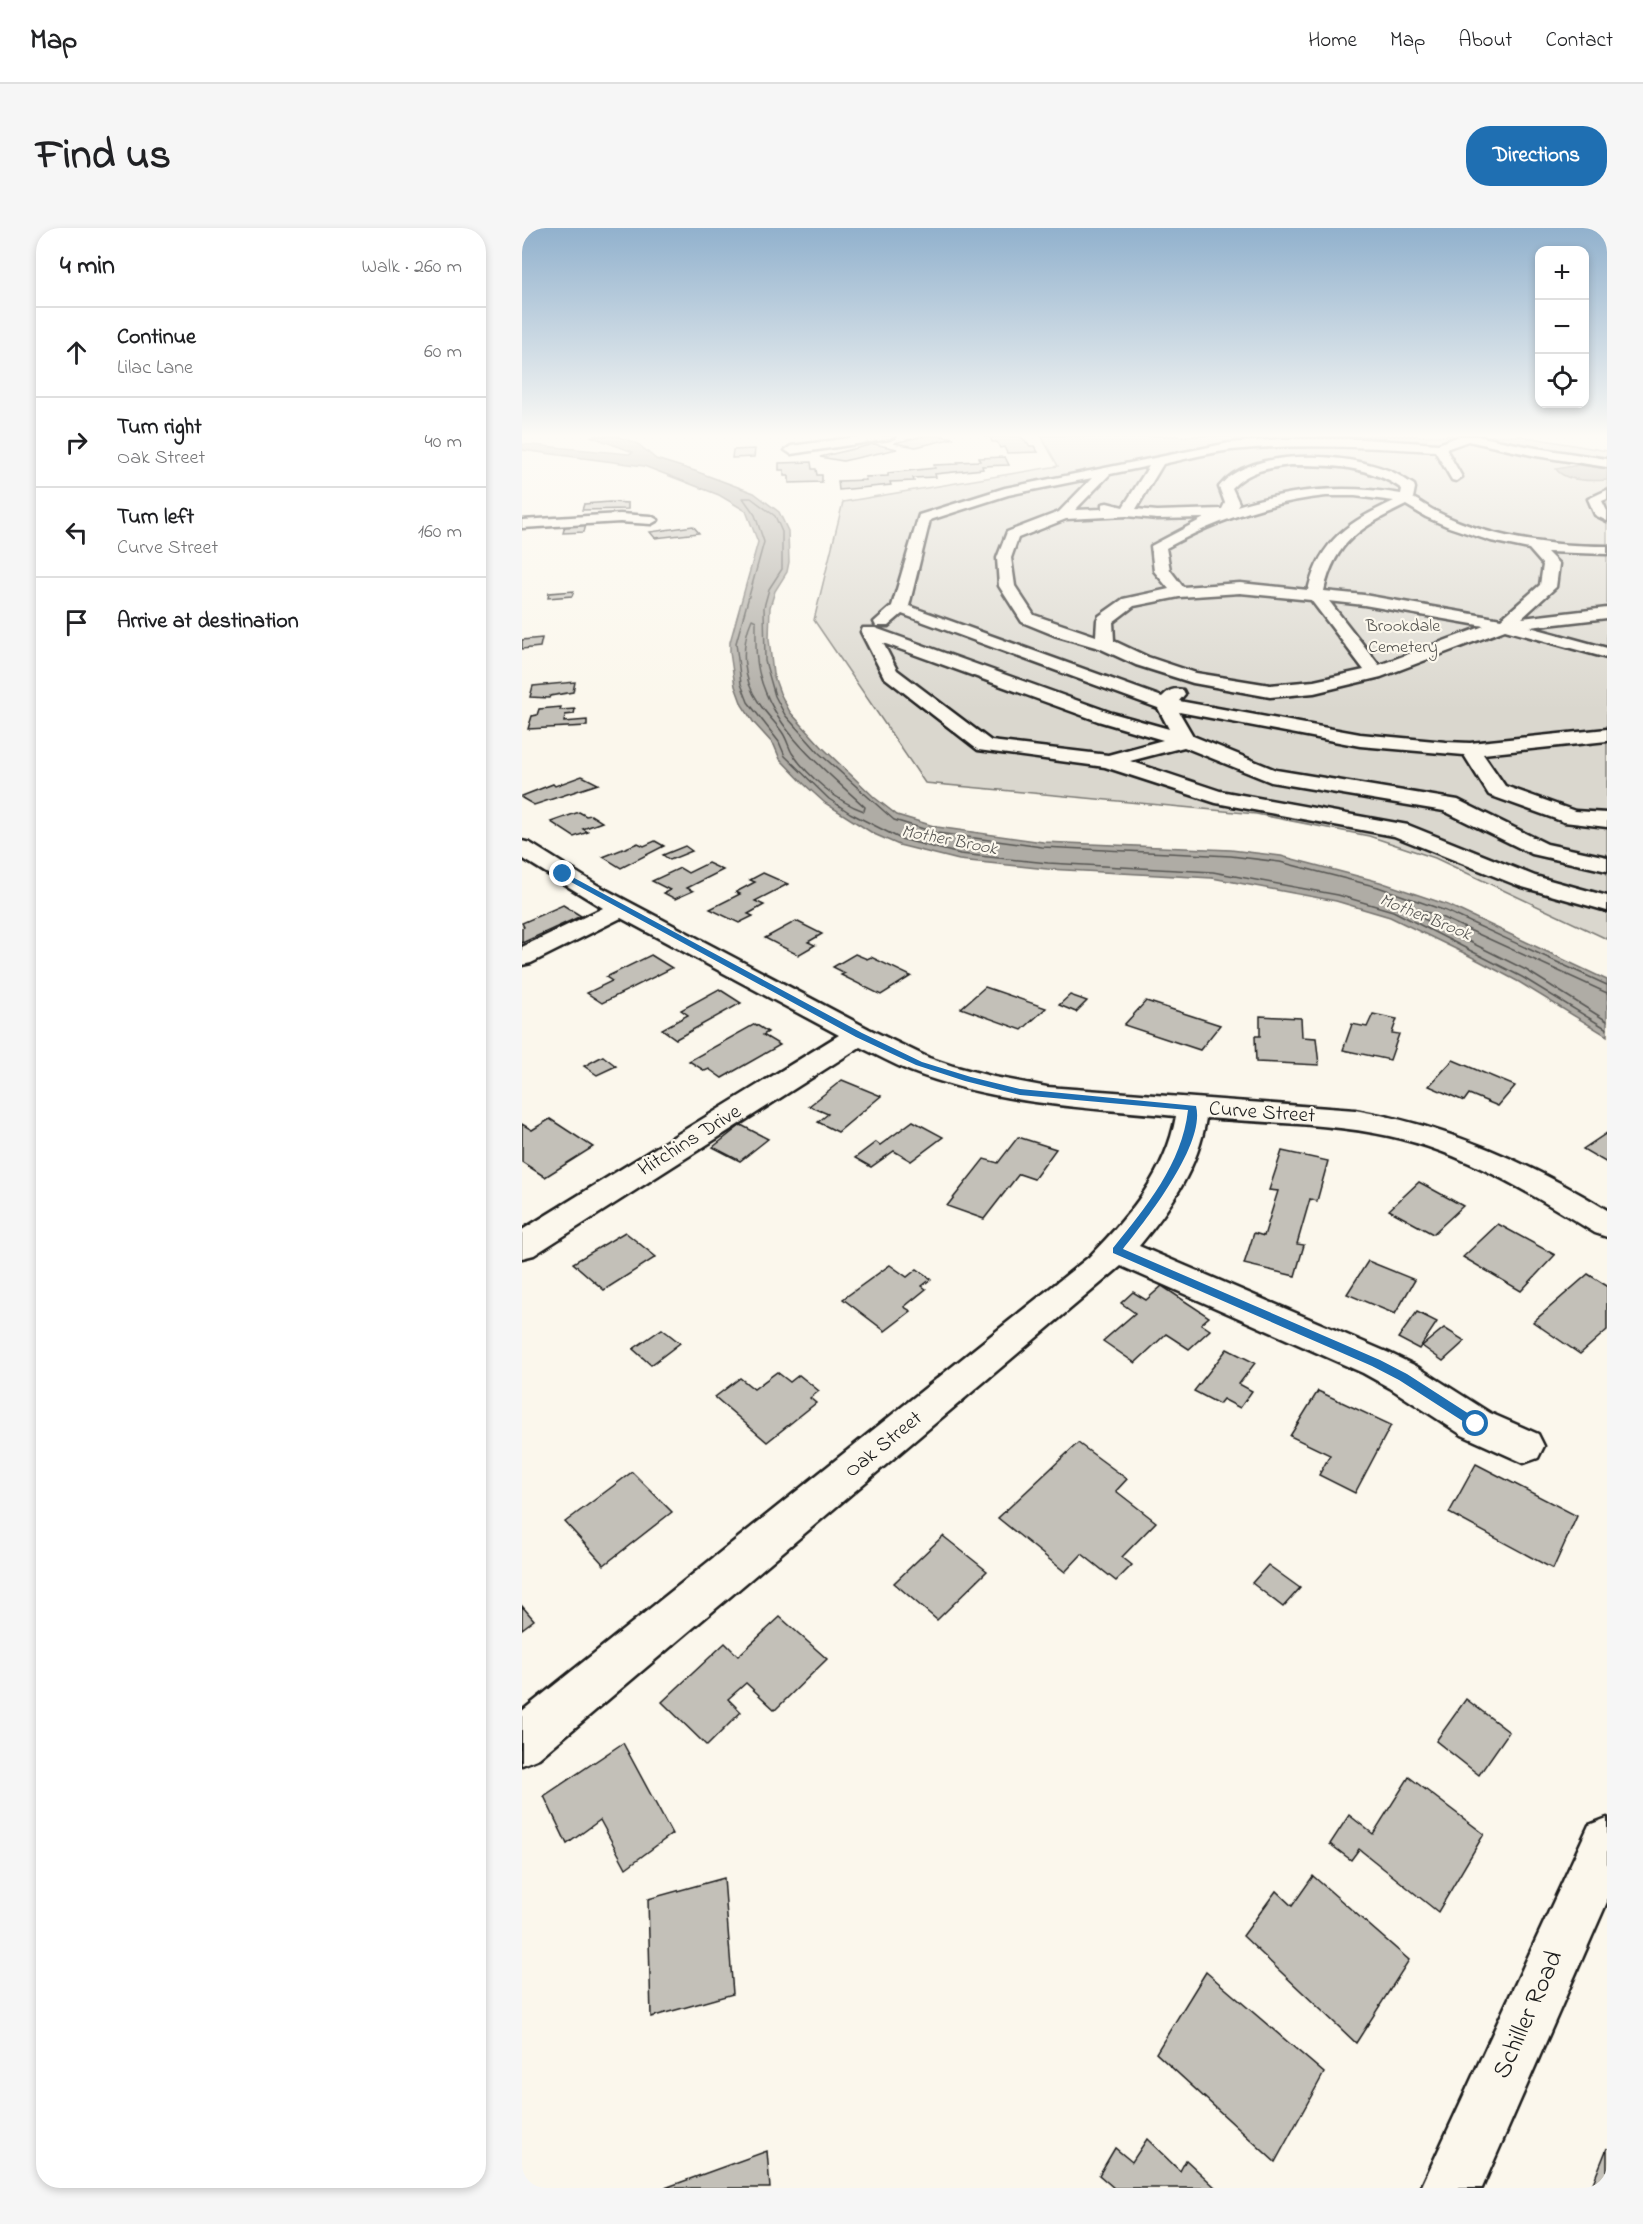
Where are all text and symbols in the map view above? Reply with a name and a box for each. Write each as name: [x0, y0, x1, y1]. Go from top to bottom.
text: Map: [30, 21, 77, 62]
text: Home: [1308, 26, 1357, 56]
text: Map: [1390, 26, 1425, 56]
text: About: [1458, 26, 1512, 56]
text: Contact: [1545, 26, 1613, 56]
text: Find us: [36, 126, 171, 187]
button: Directions: [1466, 126, 1607, 186]
map controls: [1535, 246, 1589, 408]
button: +: [1535, 246, 1589, 300]
text: 4 min: [60, 248, 115, 286]
text: Walk · 260 m: [361, 253, 462, 282]
button: −: [1535, 300, 1589, 354]
text: Continue: [117, 322, 196, 354]
icon: ahead: [60, 336, 93, 369]
text: 60 m: [424, 338, 462, 367]
text: Lilac Lane: [117, 354, 193, 383]
button: locate: [1535, 354, 1589, 408]
text: Turn right: [117, 412, 202, 444]
icon: right: [60, 426, 93, 459]
text: 40 m: [425, 428, 462, 457]
text: Oak Street: [117, 444, 205, 473]
text: Turn left: [117, 502, 194, 534]
icon: left: [60, 516, 93, 549]
text: 160 m: [418, 518, 462, 547]
text: Curve Street: [117, 534, 218, 563]
icon: arrive: [60, 606, 93, 639]
text: Arrive at destination: [117, 606, 299, 638]
park label: Brookdale Cemetery: [1365, 614, 1441, 661]
water label: Mother Brook: [899, 819, 1000, 863]
route end: [549, 860, 575, 886]
water label: Mother Brook: [1375, 888, 1476, 949]
street label: Curve Street: [1208, 1094, 1316, 1132]
street label: Hitchins Drive: [633, 1097, 748, 1185]
street label: Oak Street: [839, 1404, 929, 1486]
route start: [1462, 1410, 1488, 1436]
street label: Schiller Road: [1484, 1944, 1574, 2085]

